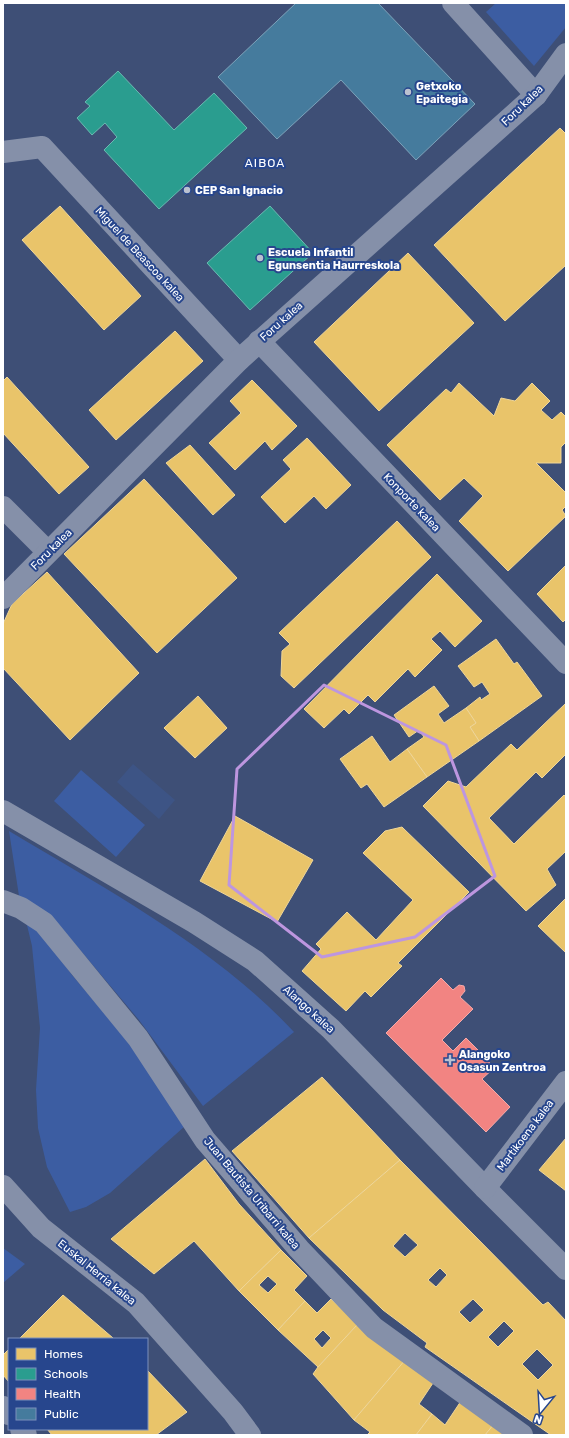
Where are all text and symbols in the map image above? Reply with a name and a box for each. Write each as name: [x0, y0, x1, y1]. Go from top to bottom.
place label: Getxoko Epaitegia: [416, 80, 468, 106]
street label: Foru kalea: [499, 82, 546, 128]
marker: Getxoko Epaitegia: [403, 87, 413, 97]
district label: AIBOA: [245, 156, 285, 170]
place label: CEP San Ignacio: [195, 184, 283, 197]
marker: CEP San Ignacio: [182, 185, 192, 195]
street label: Miguel de Beascoa kalea: [92, 204, 187, 304]
place label: Escuela Infantil Egunsentia Haurreskola: [268, 246, 400, 272]
marker: Escuela Infantil Egunsentia Haurreskola: [255, 253, 265, 263]
street label: Foru kalea: [257, 299, 305, 344]
street label: Konporte kalea: [381, 470, 443, 534]
street label: Foru kalea: [28, 526, 75, 573]
street label: Alango kalea: [280, 983, 337, 1036]
place label: Alangoko Osasun Zentroa: [459, 1048, 546, 1074]
marker: Alangoko Osasun Zentroa: [444, 1054, 456, 1066]
street label: Martikoena kalea: [494, 1097, 556, 1173]
street label: Juan Bautista Uribarri kalea: [201, 1135, 302, 1252]
street label: Euskal Herria kalea: [55, 1237, 138, 1308]
legend: [8, 1338, 148, 1430]
text: Homes: [44, 1347, 83, 1361]
text: Schools: [44, 1367, 88, 1381]
text: Health: [44, 1387, 81, 1401]
north arrow: [521, 1390, 561, 1430]
text: Public: [44, 1407, 79, 1421]
text: N: [532, 1412, 544, 1426]

